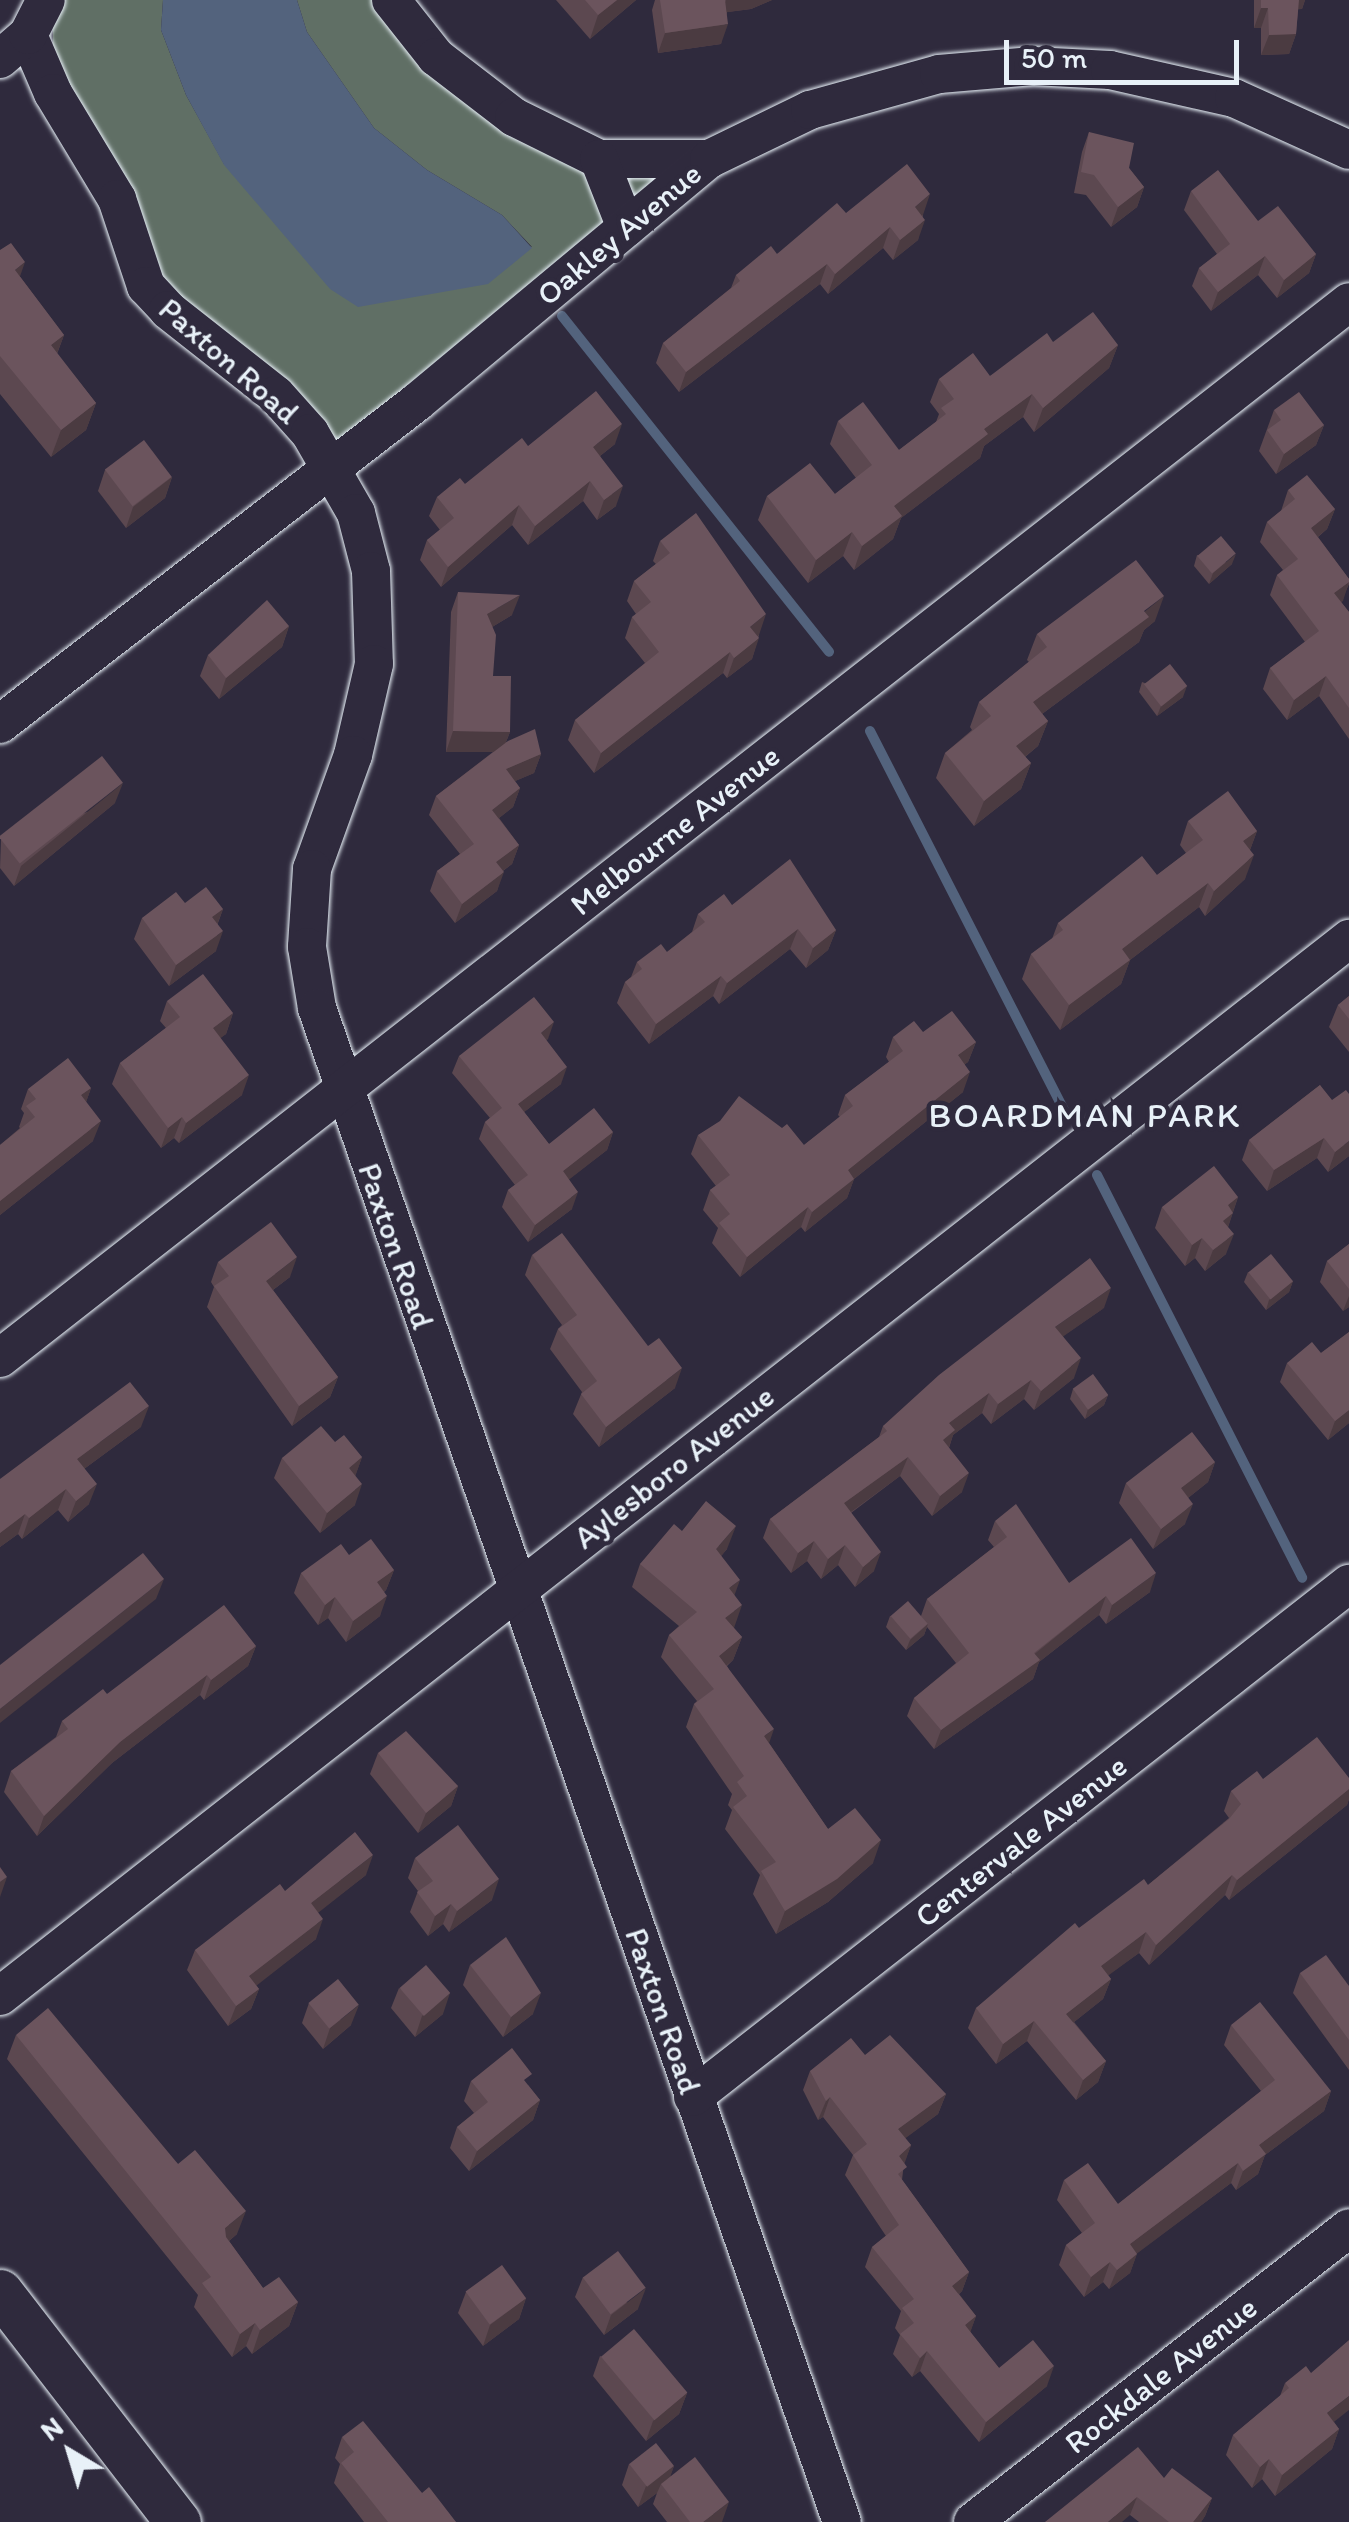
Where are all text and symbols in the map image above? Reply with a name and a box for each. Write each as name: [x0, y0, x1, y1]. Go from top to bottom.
scale bar: [1009, 20, 1244, 82]
text: 50 m: [1021, 39, 1087, 76]
street label: Oakley Avenue: [529, 154, 709, 314]
street label: Paxton Road: [151, 290, 307, 432]
street label: Melbourne Avenue: [563, 737, 787, 923]
district label: BOARDMAN PARK: [928, 1094, 1242, 1136]
street label: Paxton Road: [350, 1158, 442, 1334]
street label: Aylesboro Avenue: [567, 1377, 781, 1557]
street label: Centervale Avenue: [908, 1747, 1134, 1935]
street label: Paxton Road: [617, 1923, 709, 2099]
street label: Rockdale Avenue: [1058, 2289, 1264, 2461]
north arrow: [20, 2402, 120, 2502]
text: N: [34, 2409, 69, 2448]

